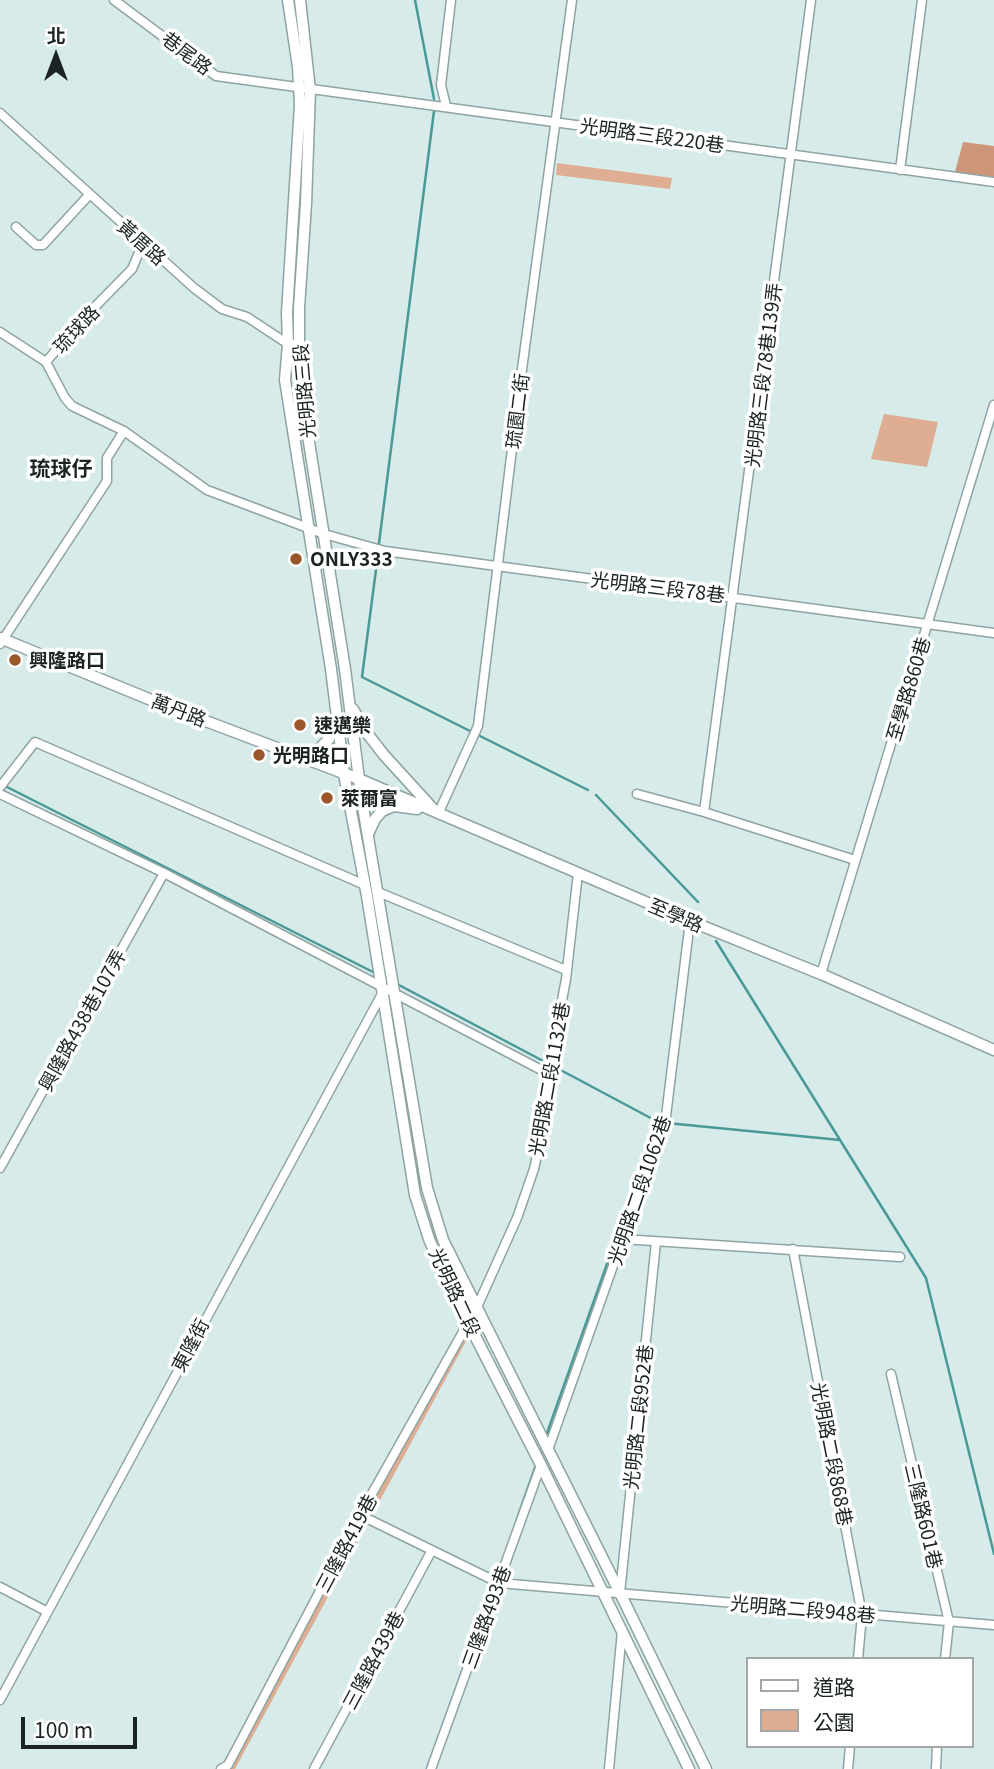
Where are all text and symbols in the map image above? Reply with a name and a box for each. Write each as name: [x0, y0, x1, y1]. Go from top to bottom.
north arrow: [21, 21, 91, 91]
text: 北: [46, 21, 66, 48]
street label: 巷尾路: [157, 27, 217, 79]
street label: 光明路三段220巷: [578, 114, 726, 156]
street label: 黃厝路: [113, 214, 171, 270]
street label: 光明路三段78巷139弄: [740, 281, 786, 469]
street label: 琉球路: [48, 300, 104, 358]
street label: 光明路三段: [289, 343, 319, 439]
street label: 琉園二街: [501, 372, 533, 450]
district label: 琉球仔: [30, 455, 92, 481]
place label: ONLY333: [310, 548, 393, 570]
marker: ONLY333: [288, 551, 304, 567]
street label: 光明路三段78巷: [590, 567, 726, 607]
street label: 至學路860巷: [881, 634, 935, 744]
place label: 興隆路口: [29, 649, 105, 671]
marker: 興隆路口: [7, 652, 23, 668]
street label: 萬丹路: [148, 689, 210, 731]
place label: 速邁樂: [314, 714, 371, 736]
marker: 速邁樂: [292, 717, 308, 733]
place label: 光明路口: [273, 744, 349, 766]
marker: 光明路口: [251, 747, 267, 763]
place label: 萊爾富: [341, 787, 398, 809]
marker: 萊爾富: [319, 790, 335, 806]
street label: 至學路: [645, 893, 707, 937]
street label: 興隆路438巷107弄: [34, 945, 130, 1095]
street label: 光明路二段1132巷: [524, 1000, 574, 1158]
street label: 光明路二段1062巷: [603, 1112, 675, 1268]
street label: 光明路二段: [425, 1244, 485, 1340]
street label: 東隆街: [167, 1314, 213, 1376]
street label: 光明路二段952巷: [619, 1343, 657, 1491]
street label: 光明路二段868巷: [807, 1380, 857, 1528]
street label: 三隆路601巷: [901, 1461, 947, 1571]
street label: 三隆路419巷: [311, 1490, 381, 1596]
street label: 三隆路493巷: [457, 1563, 515, 1671]
street label: 光明路二段948巷: [729, 1591, 877, 1627]
street label: 三隆路439巷: [338, 1607, 408, 1713]
legend: [746, 1657, 973, 1748]
text: 道路: [813, 1671, 855, 1701]
scale bar: [24, 1702, 140, 1746]
text: 公園: [813, 1706, 855, 1736]
text: 100 m: [34, 1714, 93, 1744]

